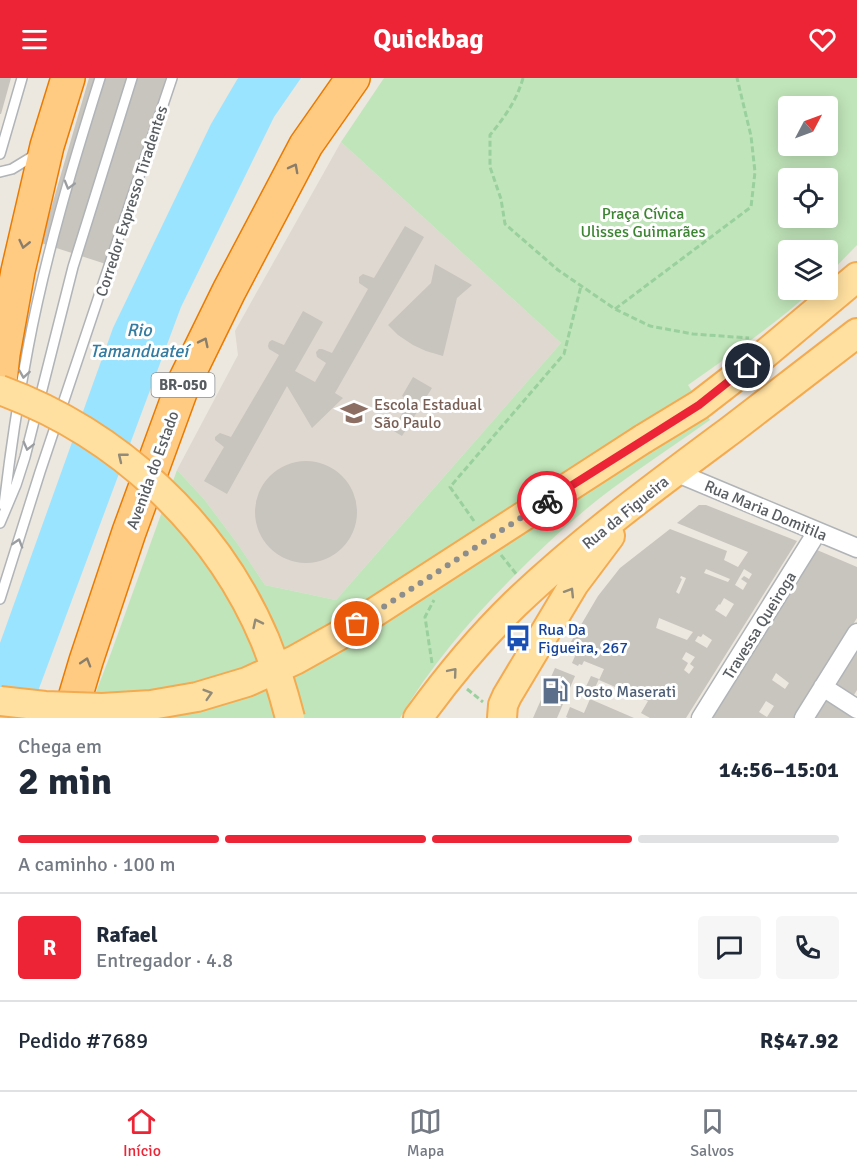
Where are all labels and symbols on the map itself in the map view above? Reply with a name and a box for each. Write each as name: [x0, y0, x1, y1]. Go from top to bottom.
north arrow: [778, 96, 838, 156]
street label: Corredor Expresso Tiradentes: [92, 103, 172, 299]
one-way arrow: [287, 164, 298, 175]
one-way arrow: [64, 179, 76, 190]
park label: Praça Cívica Ulisses Guimarães: [580, 204, 706, 242]
one-way arrow: [19, 239, 32, 249]
water label: Rio Tamanduateí: [90, 319, 191, 362]
one-way arrow: [197, 337, 209, 348]
pin: [722, 340, 773, 391]
one-way arrow: [18, 370, 30, 379]
road number: BR-050: [152, 373, 214, 397]
place label: Escola Estadual São Paulo: [374, 395, 482, 433]
school or university icon: Escola Estadual São Paulo: [339, 398, 369, 428]
street label: Avenida do Estado: [122, 408, 184, 532]
one-way arrow: [23, 441, 36, 451]
one-way arrow: [118, 453, 129, 464]
courier: [517, 471, 577, 531]
street label: Rua da Figueira: [578, 472, 673, 554]
street label: Rua Maria Domitila: [701, 476, 830, 546]
one-way arrow: [10, 538, 23, 549]
street label: Travessa Queiroga: [719, 568, 801, 683]
one-way arrow: [562, 588, 574, 598]
pin: [331, 598, 382, 649]
one-way arrow: [252, 619, 264, 630]
place label: Rua Da Figueira, 267: [538, 620, 628, 658]
bus stop icon: Rua Da Figueira, 267: [503, 623, 533, 653]
one-way arrow: [78, 657, 91, 668]
one-way arrow: [446, 668, 457, 679]
fuel station icon: Posto Maserati: [540, 676, 570, 706]
place label: Posto Maserati: [575, 682, 676, 702]
one-way arrow: [202, 689, 213, 701]

